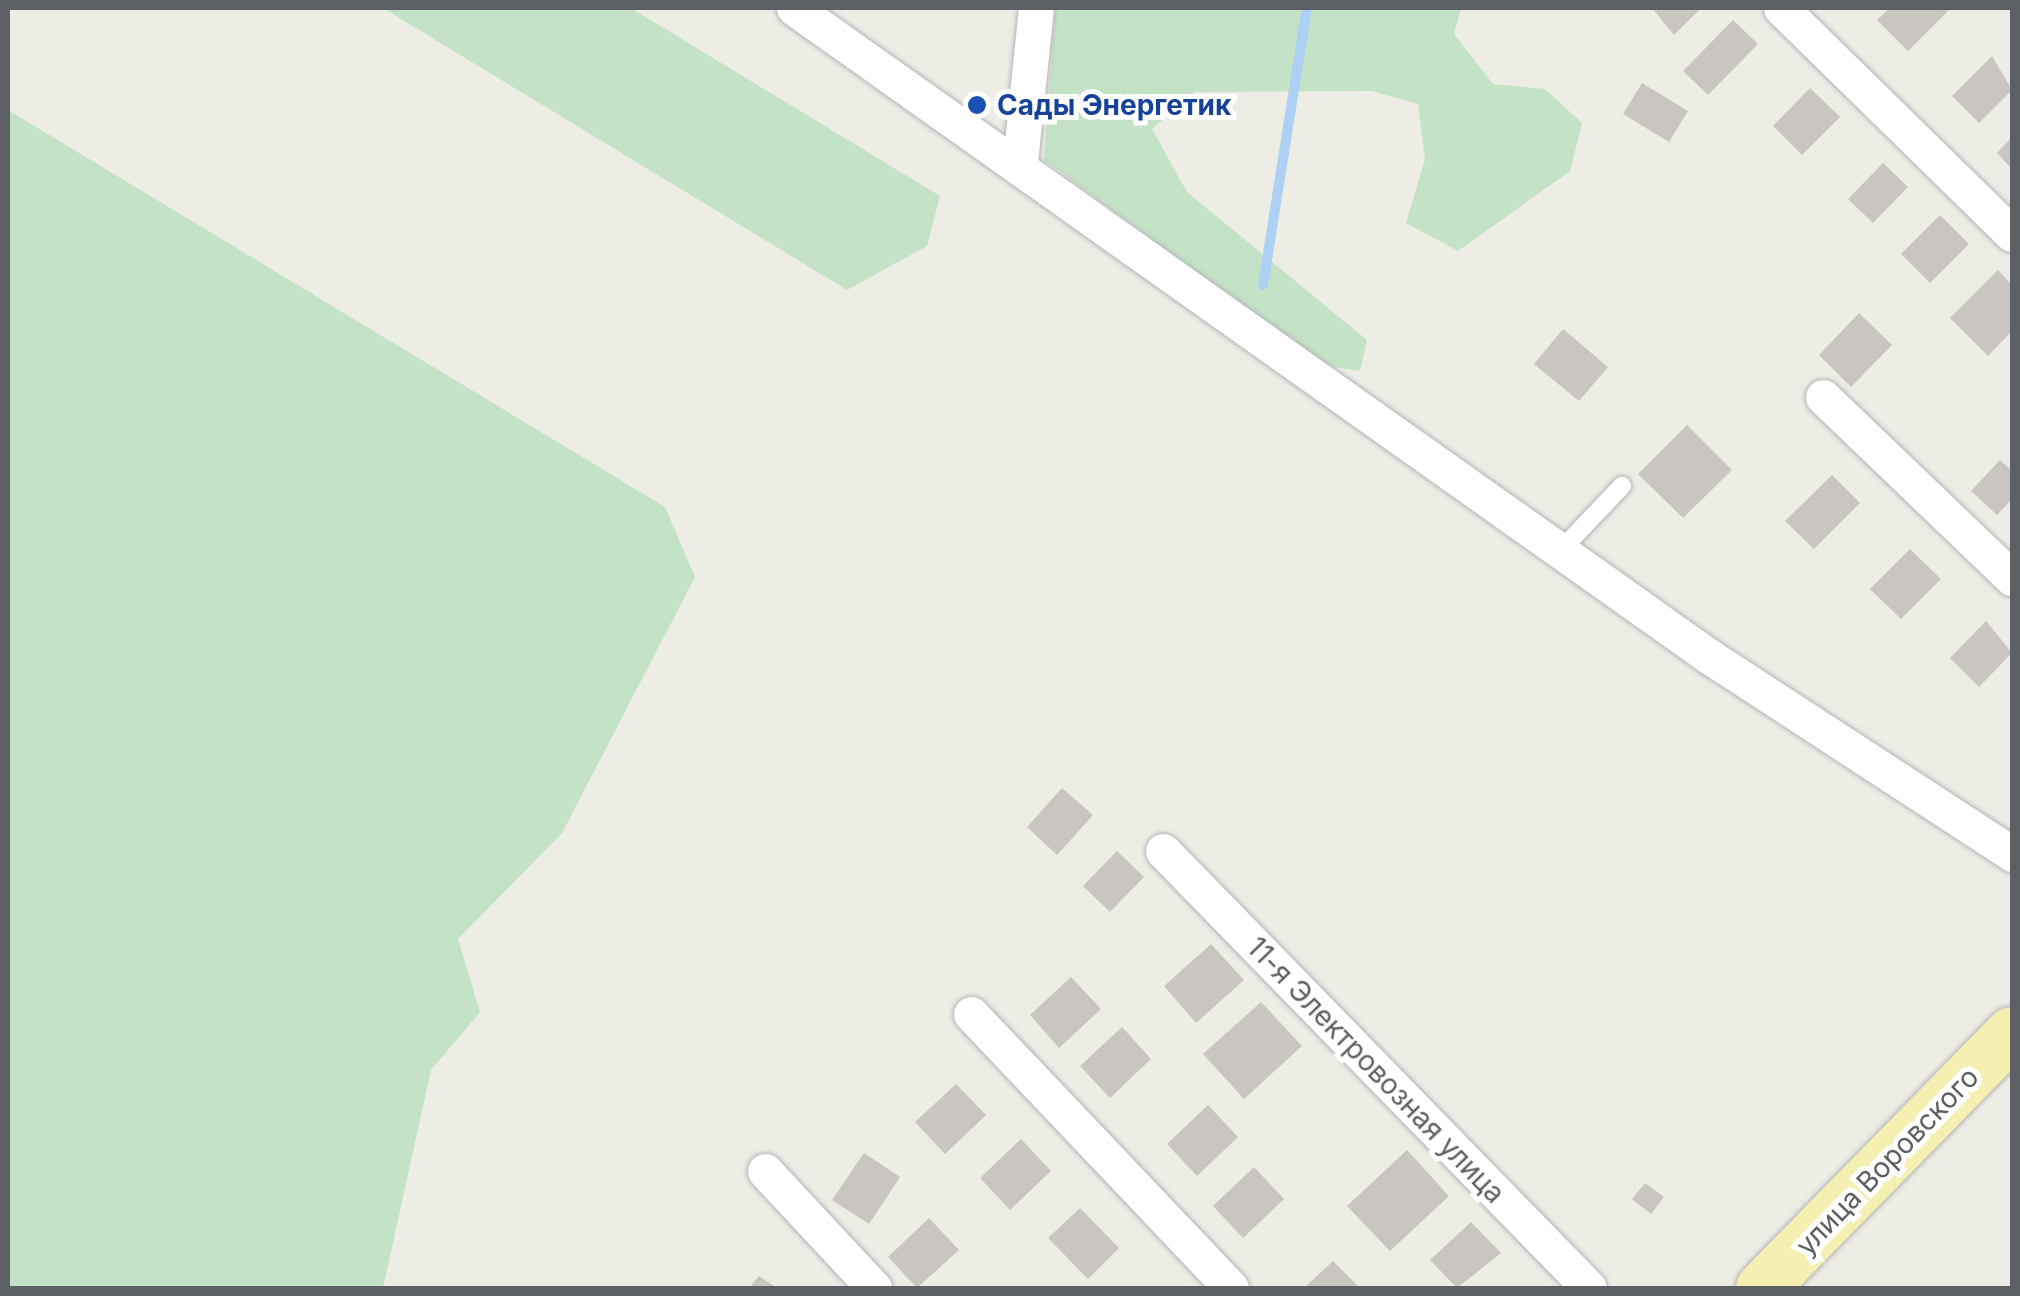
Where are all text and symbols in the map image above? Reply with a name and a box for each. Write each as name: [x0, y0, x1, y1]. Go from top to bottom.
place label: Сады Энергетик: [997, 88, 1231, 122]
marker: Сады Энергетик: [966, 94, 988, 116]
street label: 11-я Электровозная улица: [1240, 930, 1512, 1210]
street label: улица Воровского: [1789, 1060, 1985, 1262]

